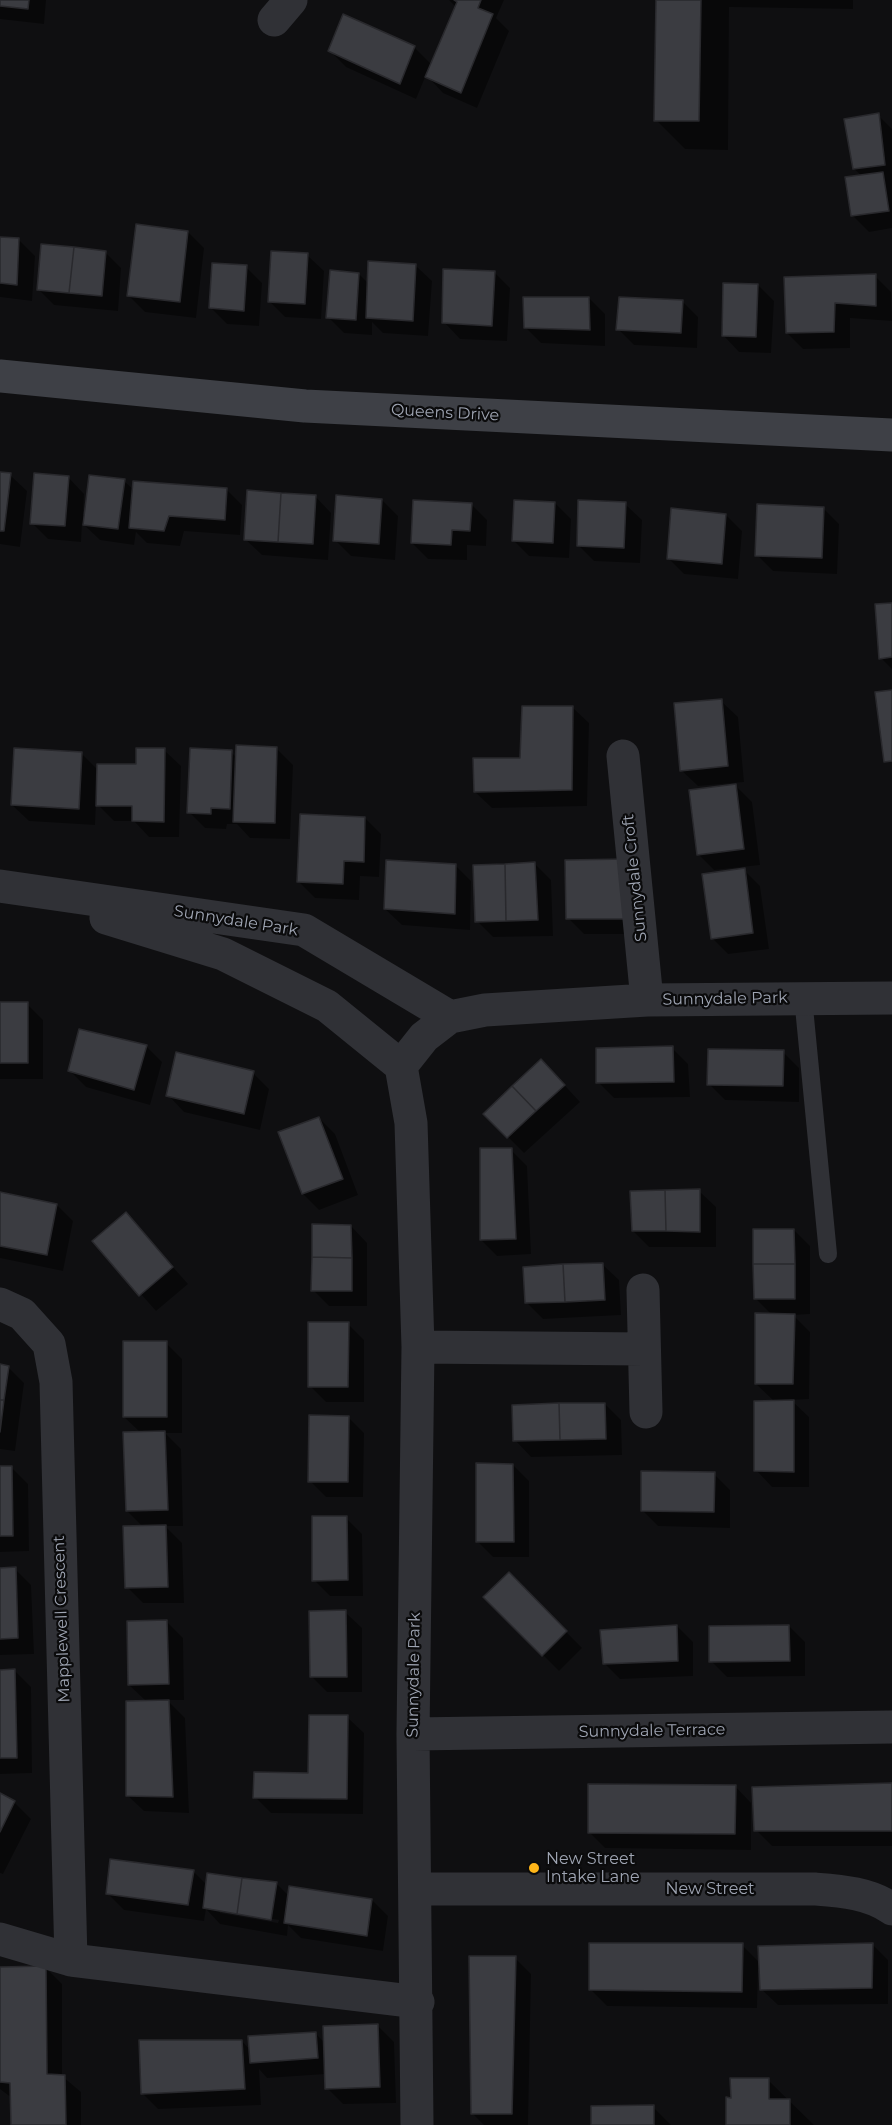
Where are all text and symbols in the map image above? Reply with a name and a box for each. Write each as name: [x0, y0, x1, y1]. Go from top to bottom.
street label: Queens Drive: [390, 401, 500, 425]
street label: Sunnydale Croft: [619, 813, 651, 943]
street label: Sunnydale Park: [173, 902, 299, 940]
street label: Sunnydale Park: [662, 988, 788, 1010]
street label: Mapplewell Crescent: [49, 1535, 75, 1703]
street label: Sunnydale Park: [403, 1612, 425, 1738]
street label: Sunnydale Terrace: [578, 1720, 726, 1742]
place label: New Street Intake Lane: [546, 1849, 640, 1887]
marker: New Street Intake Lane: [527, 1861, 541, 1875]
street label: New Street: [665, 1879, 755, 1899]

